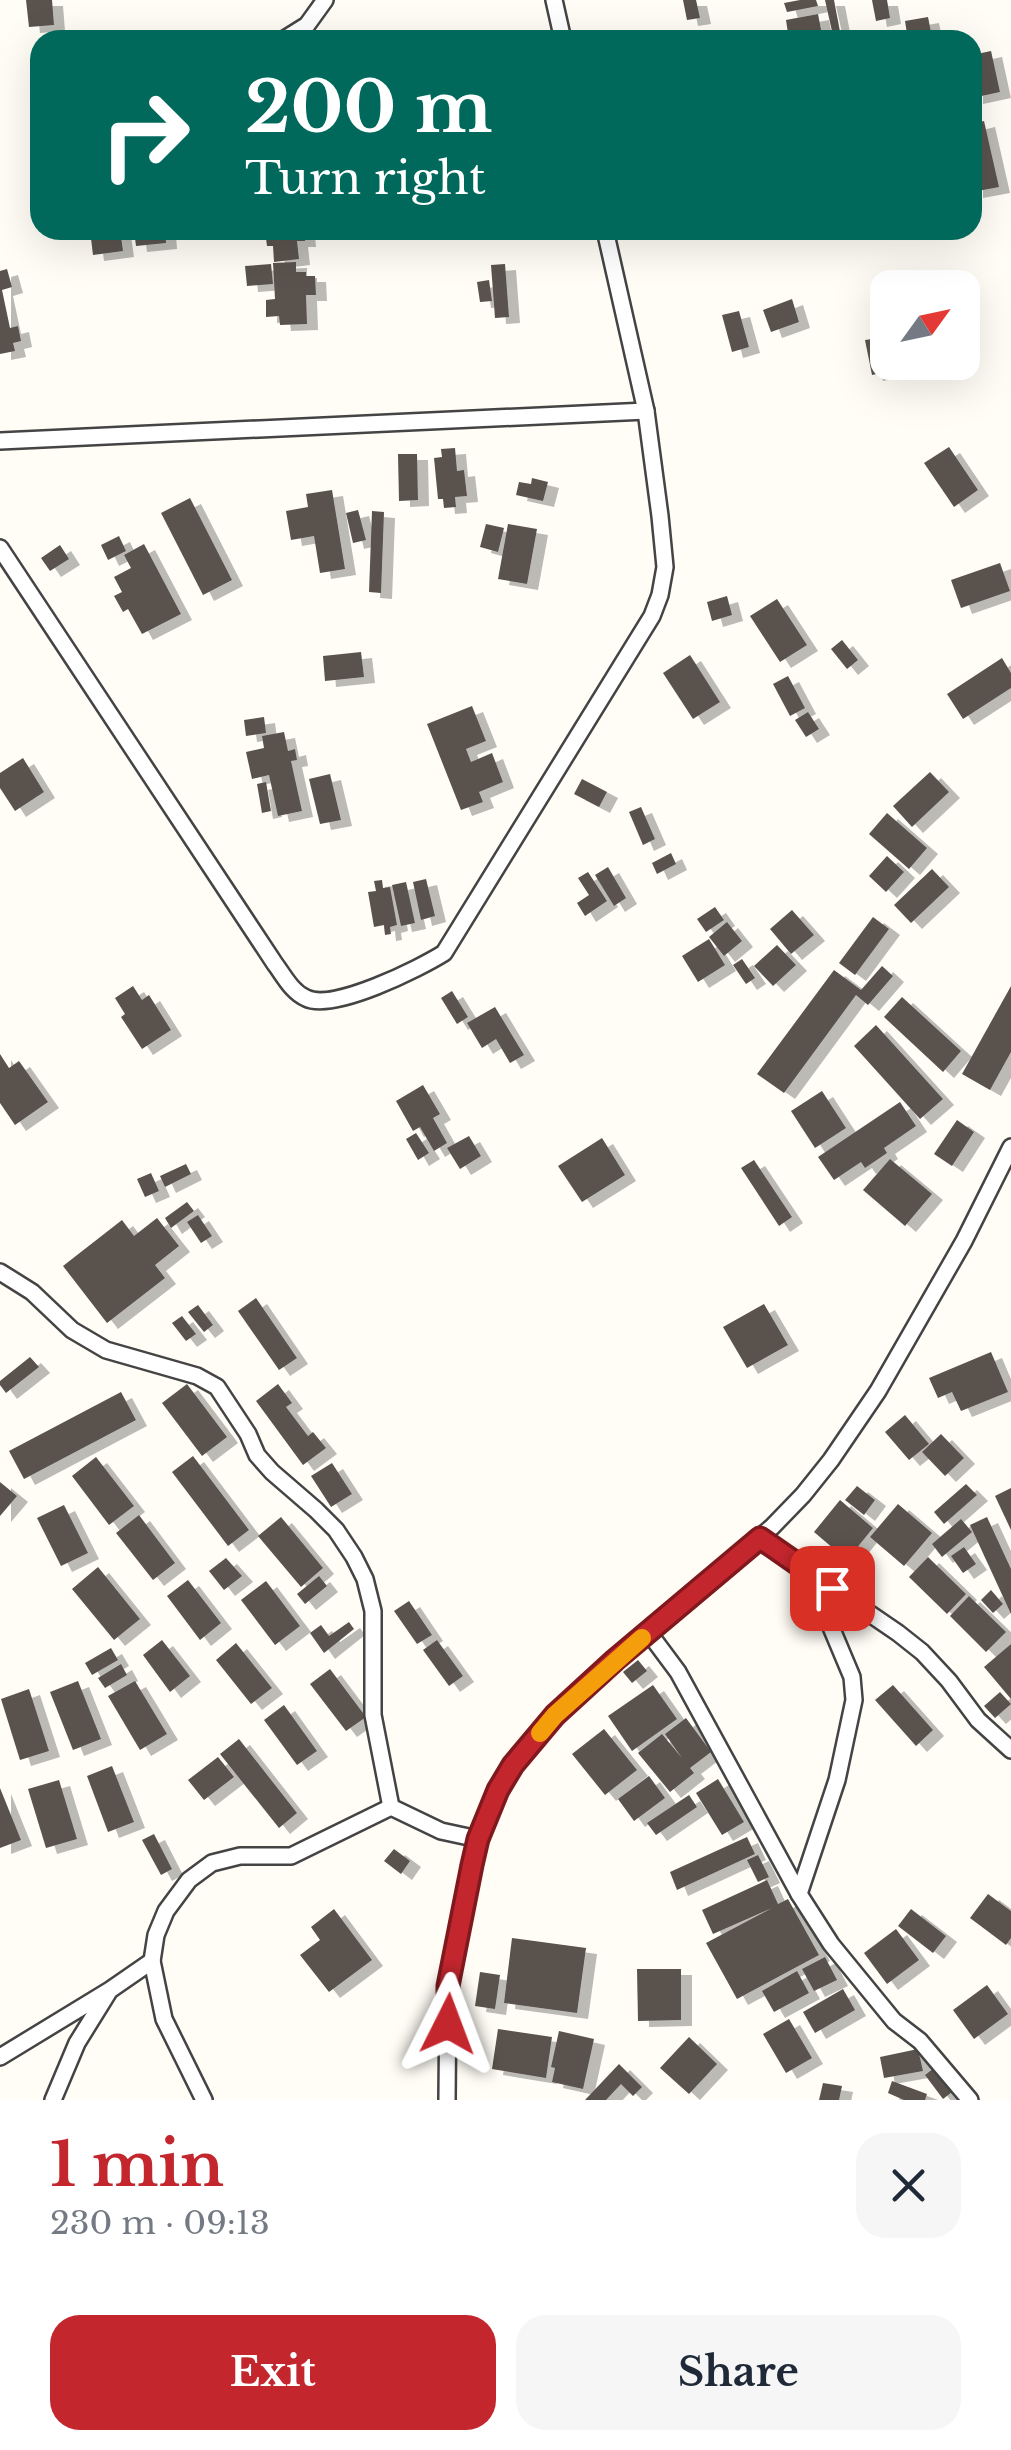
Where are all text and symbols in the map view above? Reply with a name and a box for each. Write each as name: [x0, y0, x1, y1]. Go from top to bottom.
text: 200 m: [245, 64, 492, 151]
icon: right: [80, 70, 210, 200]
text: Turn right: [245, 150, 486, 206]
north arrow: [870, 270, 980, 380]
map controls: [870, 270, 980, 380]
pin: [790, 1546, 875, 1631]
icon: arrive: [805, 1561, 860, 1616]
position arrow: [396, 1972, 500, 2076]
text: 1 min: [50, 2128, 224, 2202]
button: close: [856, 2133, 961, 2238]
text: 230 m · 09:13: [50, 2203, 270, 2243]
button: Exit: [50, 2315, 496, 2430]
button: Share: [516, 2315, 961, 2430]

